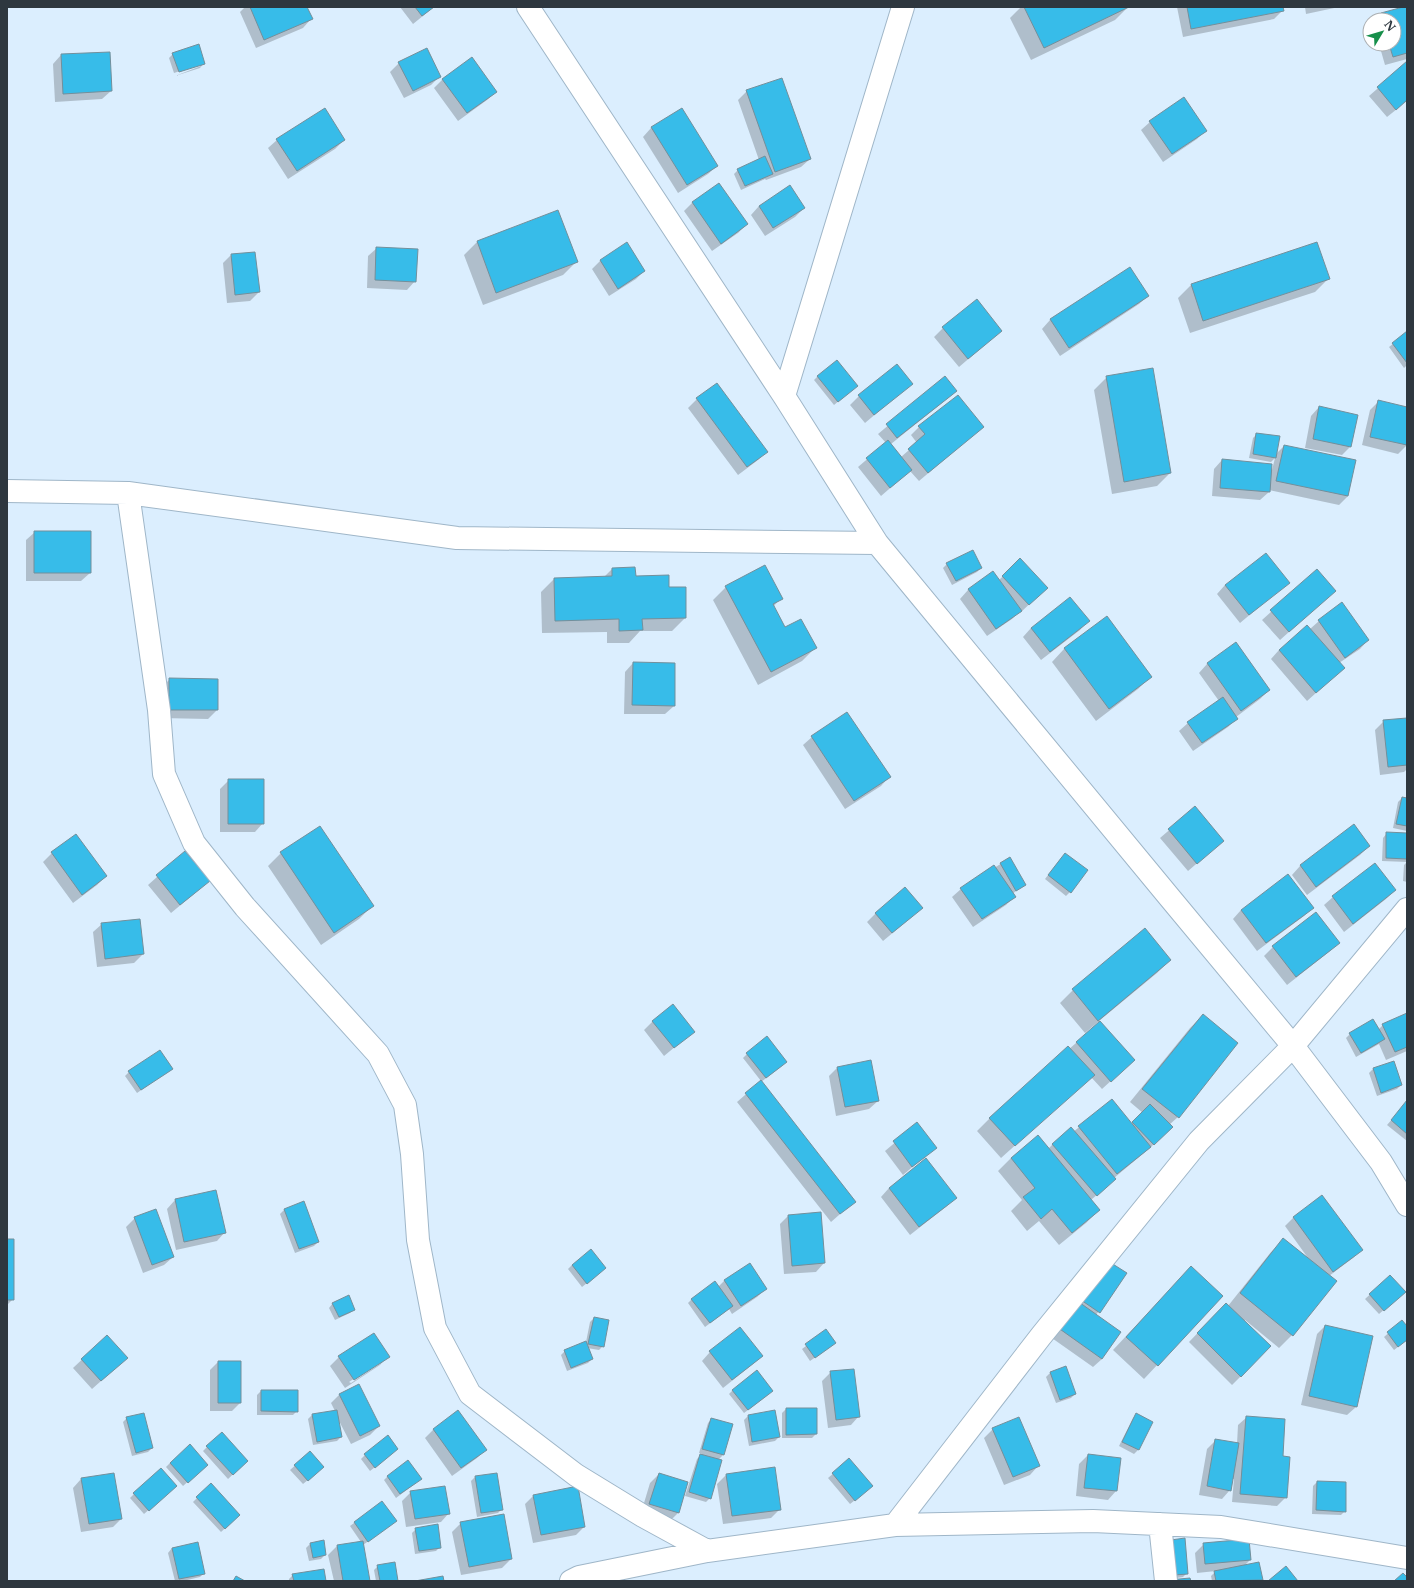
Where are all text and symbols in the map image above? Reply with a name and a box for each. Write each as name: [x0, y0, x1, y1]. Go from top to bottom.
north arrow: [1362, 12, 1402, 52]
text: N: [1381, 17, 1399, 35]

